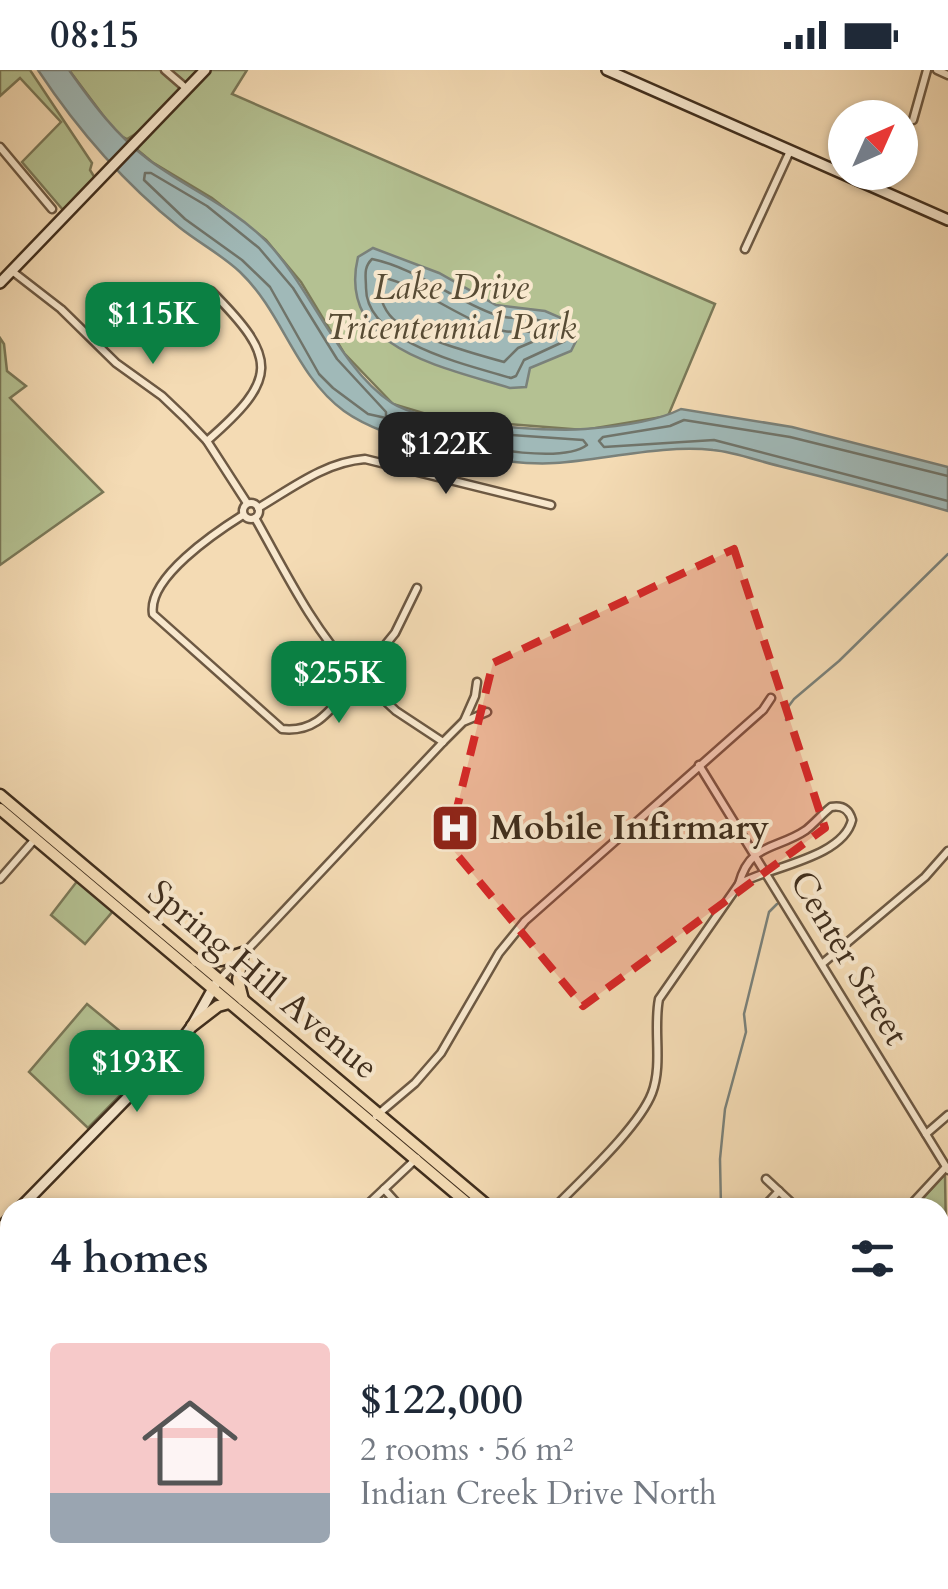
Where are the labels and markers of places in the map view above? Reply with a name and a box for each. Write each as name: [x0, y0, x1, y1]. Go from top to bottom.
pin: $115K: [83, 282, 223, 367]
pin: $122K: [376, 412, 516, 497]
pin: $255K: [269, 641, 409, 726]
hospital icon: Mobile Infirmary: [429, 802, 481, 854]
place label: Mobile Infirmary: [490, 804, 769, 852]
pin: $193K: [67, 1030, 207, 1115]

